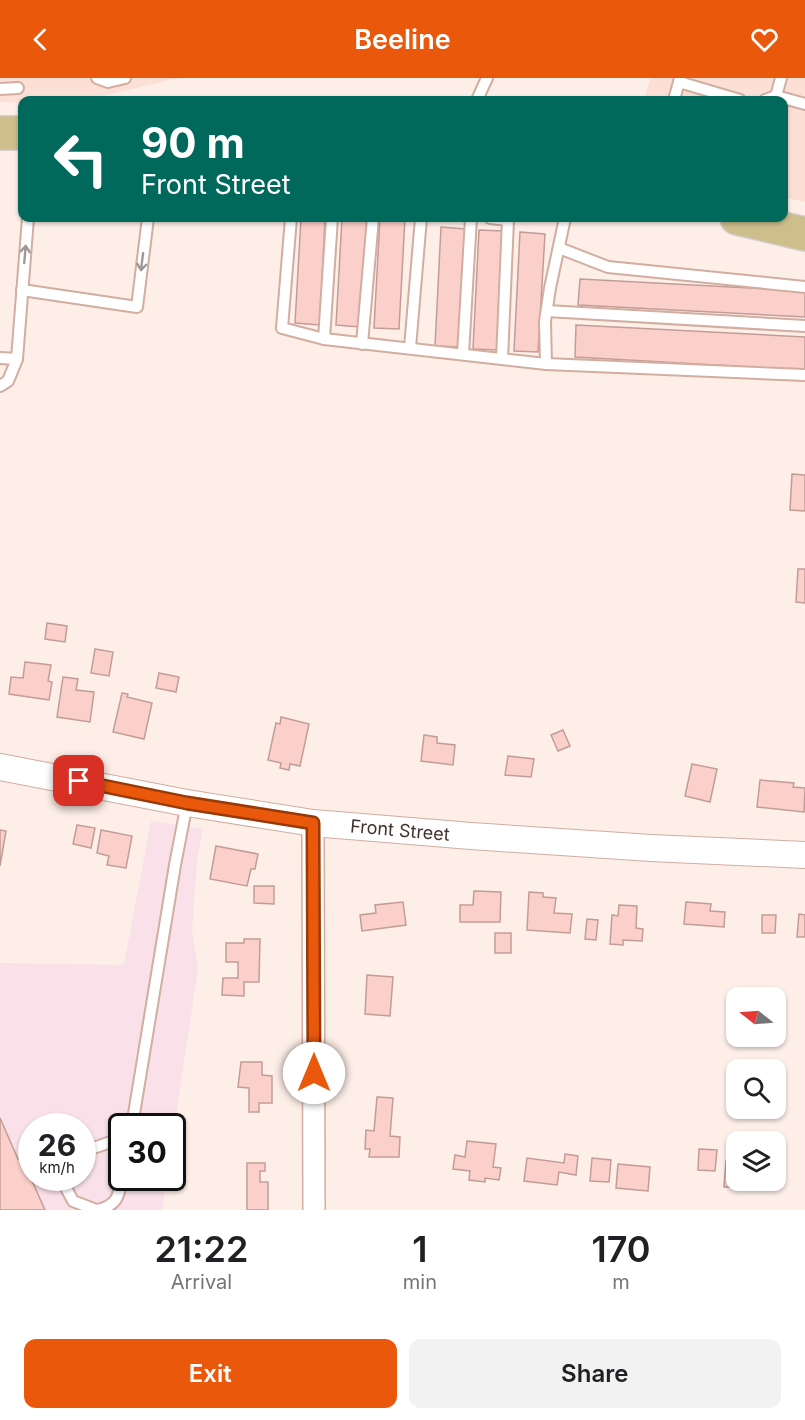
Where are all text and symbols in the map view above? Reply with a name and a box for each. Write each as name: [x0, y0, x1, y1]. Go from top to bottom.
icon: back: [24, 23, 57, 56]
text: Beeline: [354, 23, 451, 56]
icon: heart: [748, 23, 781, 56]
text: 90 m: [141, 117, 245, 168]
icon: left: [42, 120, 120, 198]
text: Front Street: [141, 168, 291, 201]
one-way arrow: [20, 244, 31, 264]
one-way arrow: [137, 252, 148, 271]
pin: [53, 755, 104, 806]
icon: arrive: [62, 764, 95, 797]
street label: Front Street: [349, 815, 451, 845]
north arrow: [726, 987, 786, 1047]
map controls: [726, 987, 786, 1191]
position arrow: [282, 1041, 346, 1105]
button: search: [726, 1059, 786, 1119]
speed limit sign: 30: [108, 1113, 186, 1191]
text: 26: [38, 1127, 76, 1163]
button: layers: [726, 1131, 786, 1191]
text: km/h: [39, 1158, 75, 1177]
text: 21:22: [154, 1227, 248, 1271]
text: 1: [412, 1227, 428, 1271]
text: 170: [591, 1227, 651, 1271]
text: Arrival: [171, 1270, 232, 1294]
text: min: [403, 1270, 437, 1294]
text: m: [612, 1270, 630, 1294]
button: Exit: [24, 1339, 397, 1408]
button: Share: [409, 1339, 781, 1408]

